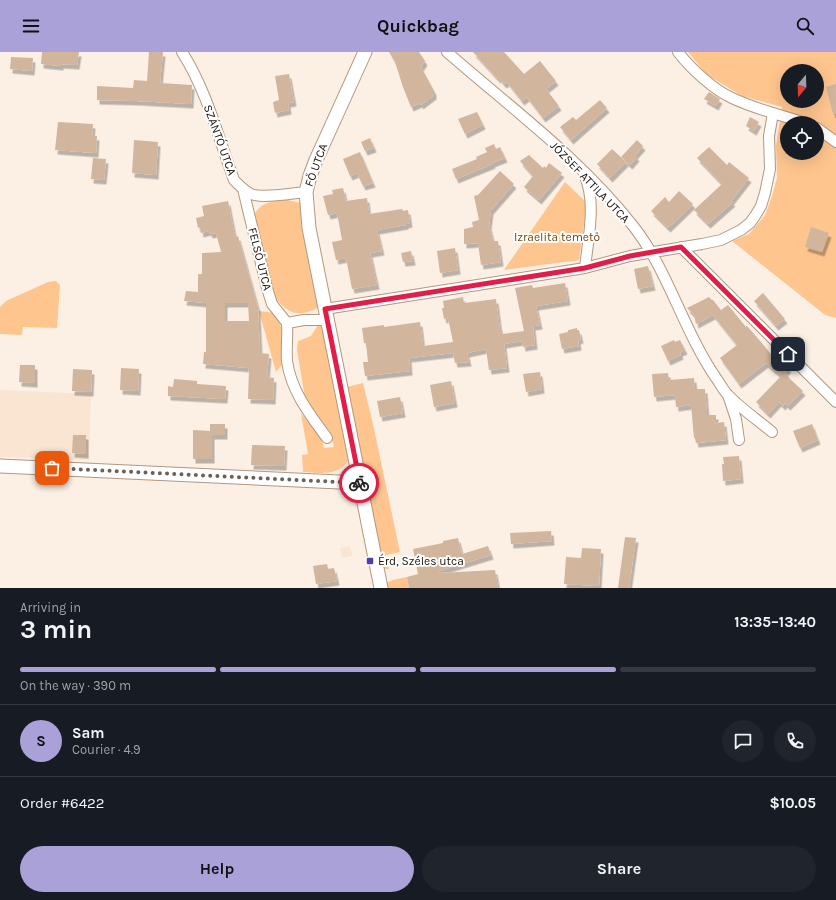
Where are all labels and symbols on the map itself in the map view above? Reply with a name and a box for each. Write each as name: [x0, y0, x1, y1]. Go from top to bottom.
north arrow: [780, 64, 824, 108]
street label: SZÁNTÓ UTCA: [201, 102, 240, 177]
street label: JÓZSEF ATTILA UTCA: [547, 138, 633, 226]
street label: FŐ UTCA: [302, 141, 330, 189]
street label: FELSŐ UTCA: [245, 226, 275, 292]
park label: Izraelita temető: [514, 230, 600, 244]
pin: [771, 337, 805, 371]
pin: [35, 451, 69, 485]
courier: [339, 463, 379, 503]
place label: Érd, Széles utca: [378, 553, 464, 568]
marker: Érd, Széles utca: [365, 556, 375, 566]

